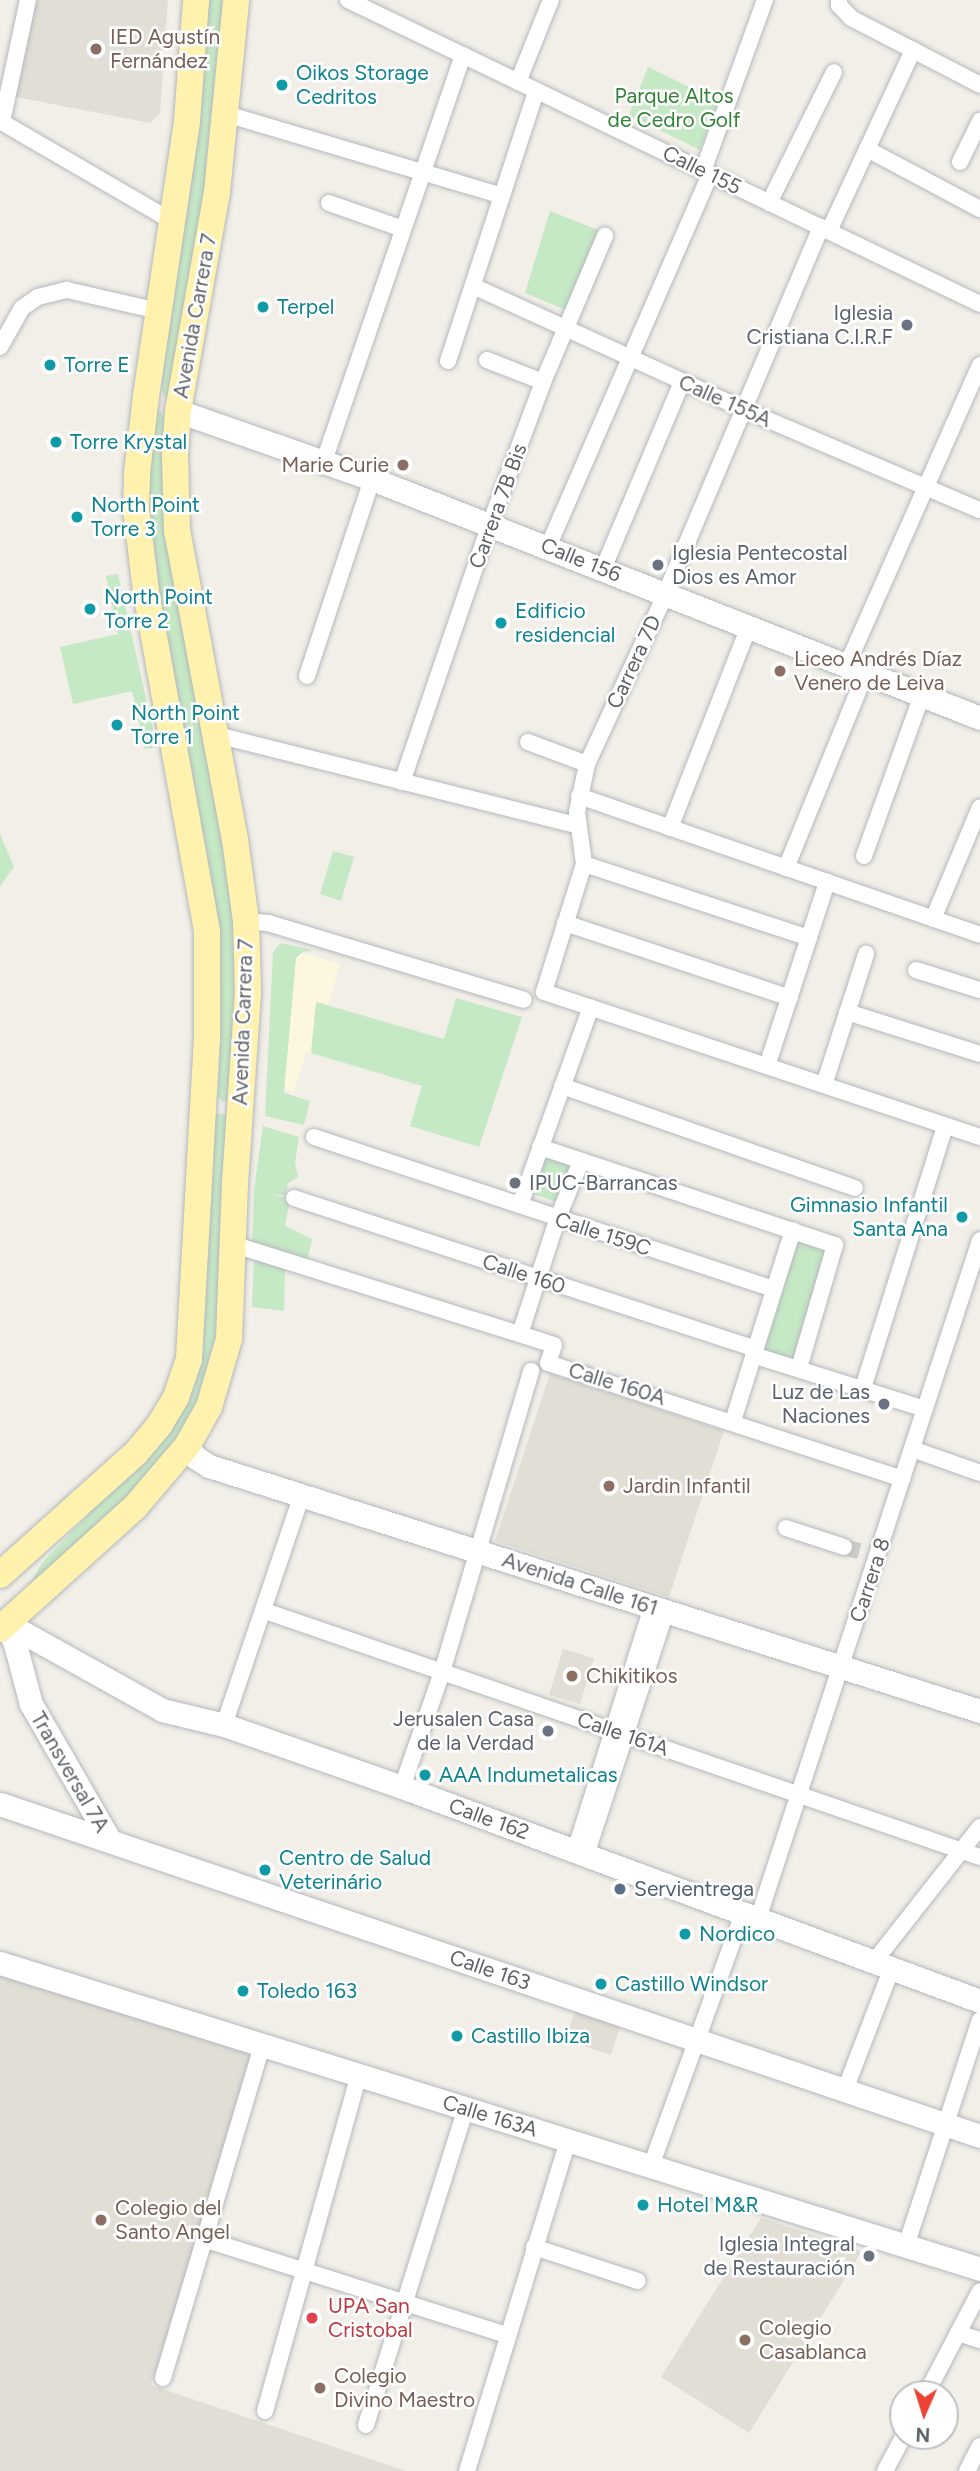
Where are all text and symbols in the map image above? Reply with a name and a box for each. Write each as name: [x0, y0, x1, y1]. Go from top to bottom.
place label: IED Agustín Fernández: [110, 24, 220, 74]
marker: IED Agustín Fernández: [88, 41, 104, 57]
place label: Oikos Storage Cedritos: [296, 60, 429, 110]
marker: Oikos Storage Cedritos: [274, 77, 290, 93]
park label: Parque Altos de Cedro Golf: [608, 83, 740, 133]
street label: Calle 155: [658, 140, 746, 200]
street label: Avenida Carrera 7: [168, 232, 222, 400]
place label: Terpel: [277, 294, 334, 320]
marker: Terpel: [255, 299, 271, 315]
place label: Iglesia Cristiana C.I.R.F: [746, 300, 893, 350]
marker: Iglesia Cristiana C.I.R.F: [899, 317, 915, 333]
place label: Torre E: [64, 352, 130, 378]
marker: Torre E: [42, 357, 58, 373]
street label: Calle 155A: [675, 369, 775, 433]
place label: Torre Krystal: [70, 429, 187, 455]
marker: Torre Krystal: [48, 434, 64, 450]
street label: Carrera 7B Bis: [464, 440, 532, 572]
place label: Marie Curie: [282, 452, 389, 478]
marker: Marie Curie: [395, 457, 411, 473]
place label: North Point Torre 3: [91, 492, 200, 542]
marker: North Point Torre 3: [69, 509, 85, 525]
street label: Calle 156: [537, 533, 625, 587]
place label: Iglesia Pentecostal Dios es Amor: [672, 540, 848, 590]
marker: Iglesia Pentecostal Dios es Amor: [650, 557, 666, 573]
place label: North Point Torre 2: [104, 584, 213, 634]
place label: Edificio residencial: [515, 598, 615, 648]
marker: North Point Torre 2: [82, 601, 98, 617]
street label: Carrera 7D: [601, 611, 667, 713]
marker: Edificio residencial: [493, 615, 509, 631]
place label: Liceo Andrés Díaz Venero de Leiva: [794, 646, 962, 696]
marker: Liceo Andrés Díaz Venero de Leiva: [772, 663, 788, 679]
place label: North Point Torre 1: [131, 700, 240, 750]
marker: North Point Torre 1: [109, 717, 125, 733]
street label: Avenida Carrera 7: [227, 938, 259, 1106]
place label: IPUC-Barrancas: [529, 1170, 678, 1196]
marker: IPUC-Barrancas: [507, 1175, 523, 1191]
place label: Gimnasio Infantil Santa Ana: [790, 1192, 948, 1242]
street label: Calle 159C: [552, 1207, 654, 1261]
marker: Gimnasio Infantil Santa Ana: [954, 1209, 970, 1225]
street label: Calle 160: [479, 1249, 569, 1299]
street label: Calle 160A: [566, 1357, 668, 1411]
place label: Luz de Las Naciones: [771, 1379, 870, 1429]
marker: Luz de Las Naciones: [876, 1396, 892, 1412]
place label: Jardin Infantil: [623, 1473, 751, 1499]
marker: Jardin Infantil: [601, 1478, 617, 1494]
street label: Carrera 8: [845, 1535, 895, 1625]
street label: Avenida Calle 161: [499, 1547, 661, 1621]
place label: Chikitikos: [586, 1663, 678, 1689]
marker: Chikitikos: [564, 1668, 580, 1684]
place label: Jerusalen Casa de la Verdad: [393, 1706, 534, 1756]
street label: Transversal 7A: [25, 1707, 115, 1837]
street label: Calle 161A: [574, 1707, 672, 1761]
marker: Jerusalen Casa de la Verdad: [540, 1723, 556, 1739]
place label: AAA Indumetalicas: [439, 1762, 618, 1788]
marker: AAA Indumetalicas: [417, 1767, 433, 1783]
street label: Calle 162: [445, 1793, 533, 1845]
place label: Centro de Salud Veterinário: [279, 1845, 431, 1895]
marker: Centro de Salud Veterinário: [257, 1862, 273, 1878]
place label: Servientrega: [634, 1876, 754, 1902]
marker: Servientrega: [612, 1881, 628, 1897]
place label: Nordico: [699, 1921, 775, 1947]
marker: Nordico: [677, 1926, 693, 1942]
street label: Calle 163: [446, 1944, 534, 1996]
place label: Castillo Windsor: [615, 1971, 768, 1997]
marker: Castillo Windsor: [593, 1976, 609, 1992]
place label: Toledo 163: [257, 1978, 357, 2004]
marker: Toledo 163: [235, 1983, 251, 1999]
place label: Castillo Ibiza: [471, 2023, 590, 2049]
marker: Castillo Ibiza: [449, 2028, 465, 2044]
street label: Calle 163A: [439, 2090, 541, 2142]
place label: Hotel M&R: [657, 2192, 759, 2218]
place label: Colegio del Santo Angel: [115, 2195, 230, 2245]
marker: Hotel M&R: [635, 2197, 651, 2213]
marker: Colegio del Santo Angel: [93, 2212, 109, 2228]
place label: Iglesia Integral de Restauración: [703, 2231, 855, 2281]
marker: Iglesia Integral de Restauración: [861, 2248, 877, 2264]
place label: UPA San Cristobal: [328, 2293, 413, 2343]
marker: UPA San Cristobal: [302, 2308, 322, 2328]
place label: Colegio Casablanca: [759, 2315, 867, 2365]
marker: Colegio Casablanca: [737, 2332, 753, 2348]
place label: Colegio Divino Maestro: [334, 2363, 475, 2413]
marker: Colegio Divino Maestro: [312, 2380, 328, 2396]
north arrow: [889, 2380, 959, 2450]
text: N: [915, 2423, 931, 2446]

